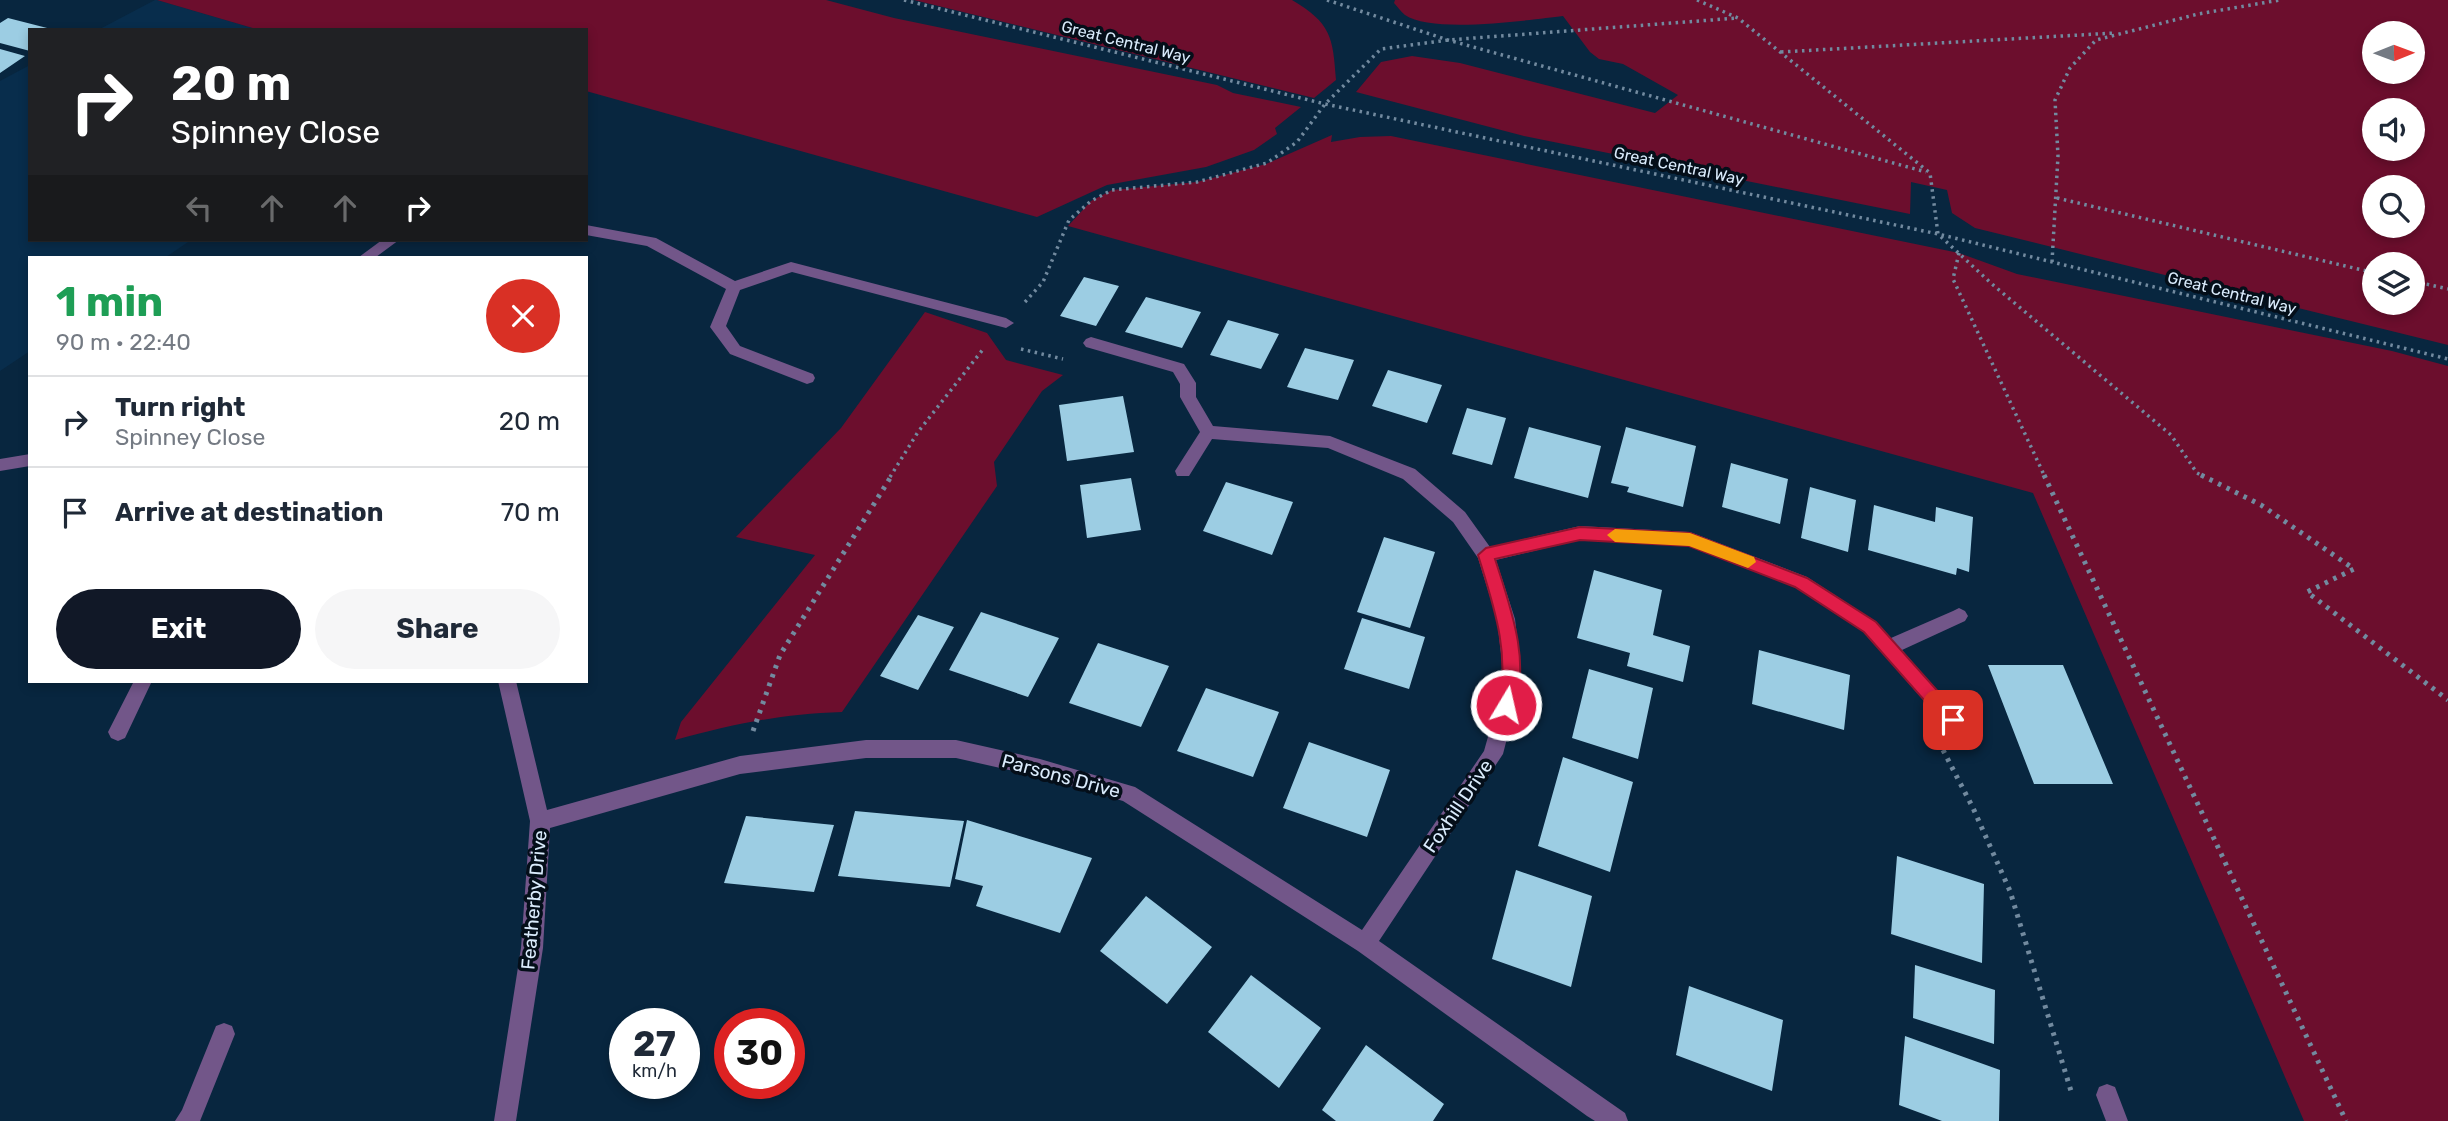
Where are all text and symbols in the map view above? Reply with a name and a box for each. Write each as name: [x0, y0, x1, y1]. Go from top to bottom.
street label: Great Central Way: [1059, 17, 1193, 67]
north arrow: [2362, 21, 2426, 84]
map controls: [2362, 21, 2425, 315]
text: 20 m: [171, 54, 292, 112]
icon: right: [56, 56, 147, 147]
button: sound: [2362, 98, 2425, 161]
text: Spinney Close: [171, 113, 380, 151]
street label: Great Central Way: [1612, 143, 1746, 189]
button: search: [2362, 175, 2425, 238]
icon: left: [180, 189, 218, 227]
icon: ahead: [253, 189, 291, 227]
icon: ahead: [326, 189, 364, 227]
icon: right: [399, 189, 437, 227]
button: layers: [2362, 252, 2425, 315]
street label: Great Central Way: [2165, 268, 2299, 318]
text: 1 min: [56, 277, 163, 327]
button: close: [486, 279, 560, 353]
text: 90 m · 22:40: [56, 328, 191, 356]
text: Turn right: [115, 392, 245, 423]
icon: right: [56, 403, 94, 441]
text: 20 m: [499, 406, 560, 437]
text: Spinney Close: [115, 423, 265, 451]
icon: arrive: [56, 494, 94, 532]
text: Arrive at destination: [115, 497, 383, 528]
text: 70 m: [501, 497, 560, 528]
button: Exit: [56, 589, 301, 669]
button: Share: [315, 589, 560, 669]
position arrow: [1469, 668, 1543, 742]
pin: [1923, 690, 1983, 750]
icon: arrive: [1934, 701, 1972, 739]
street label: Parsons Drive: [999, 749, 1123, 803]
street label: Foxhill Drive: [1418, 755, 1498, 857]
street label: Featherby Drive: [516, 829, 552, 971]
speed limit sign: 30: [714, 1008, 805, 1099]
text: 27: [633, 1023, 676, 1065]
text: km/h: [632, 1060, 677, 1082]

